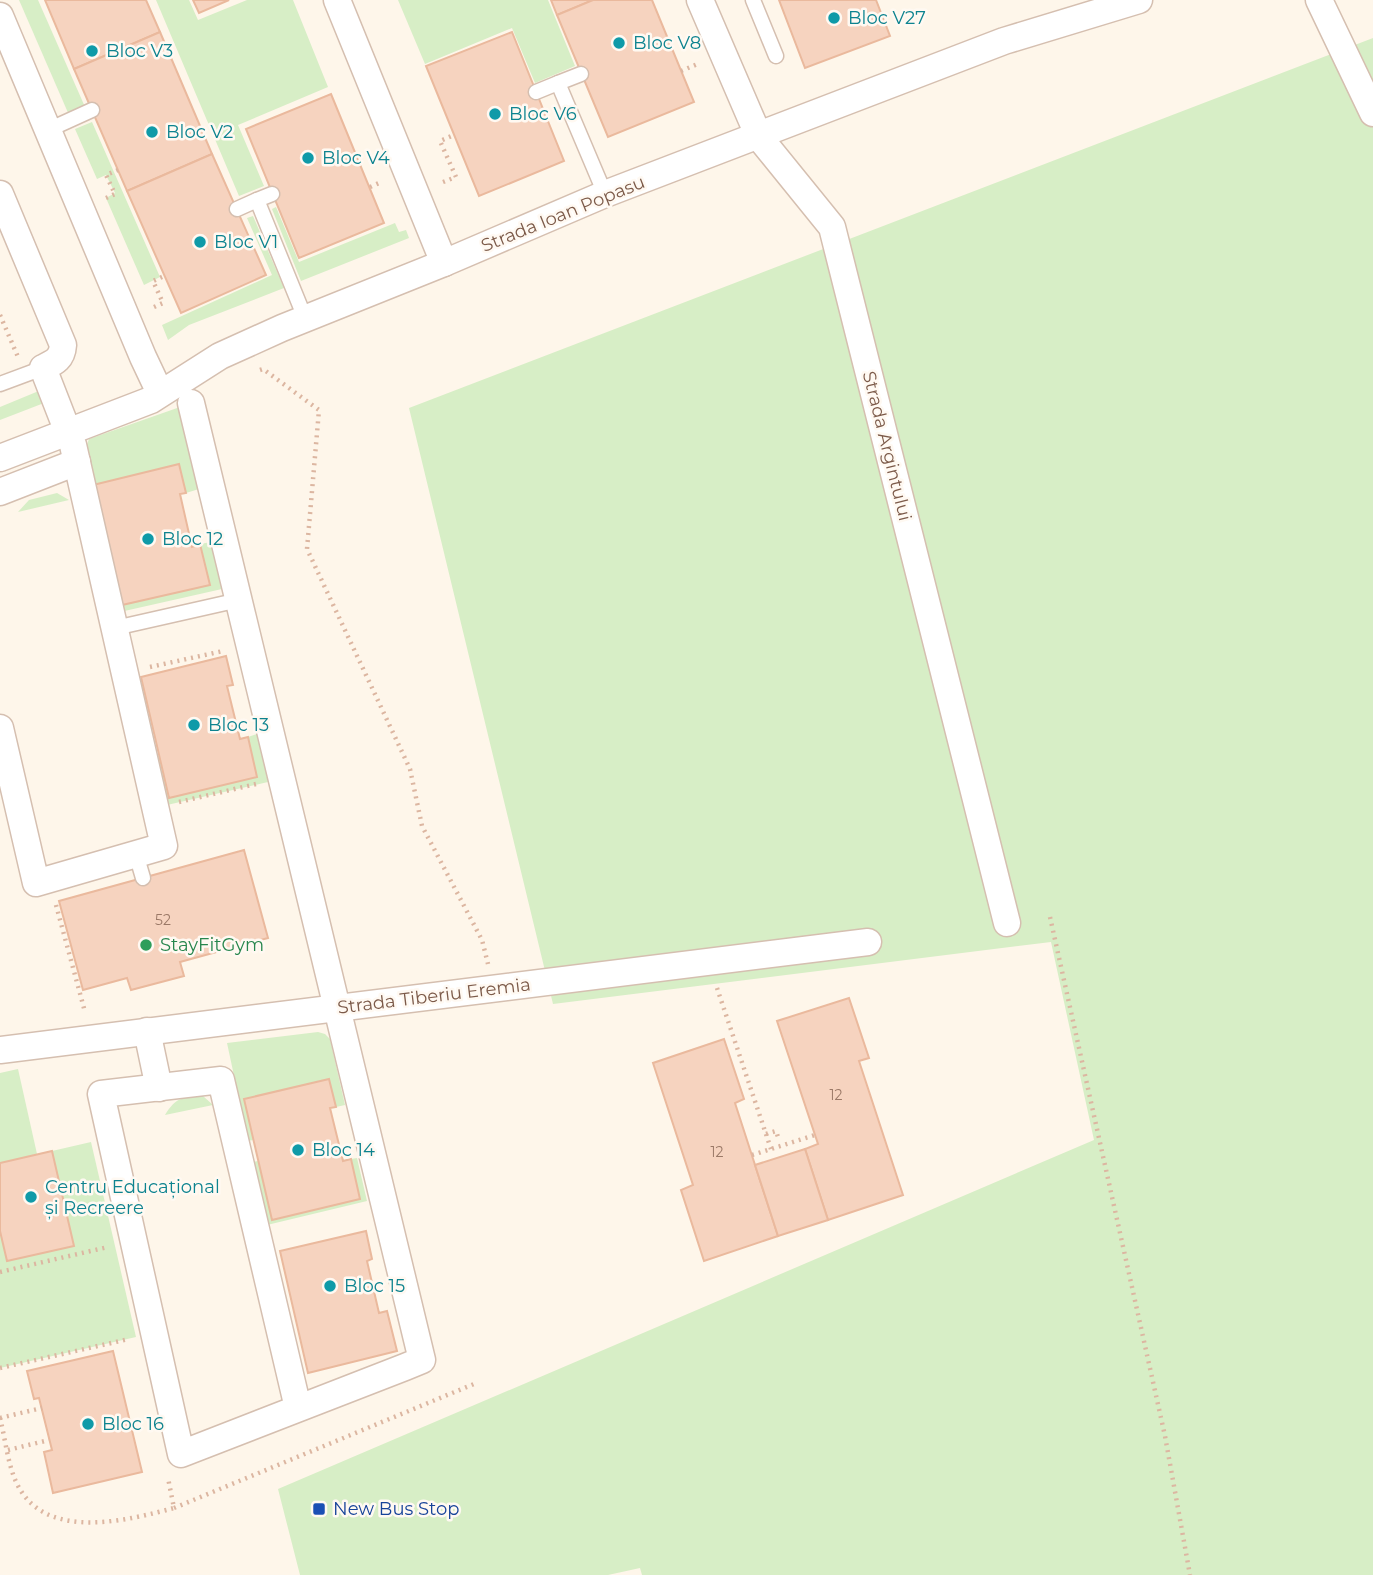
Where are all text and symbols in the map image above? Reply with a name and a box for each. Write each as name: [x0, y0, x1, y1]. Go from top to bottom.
place label: Bloc V27: [848, 7, 926, 29]
marker: Bloc V27: [826, 10, 842, 26]
place label: Bloc V8: [633, 32, 701, 54]
marker: Bloc V8: [611, 35, 627, 51]
place label: Bloc V3: [106, 40, 173, 62]
marker: Bloc V3: [84, 43, 100, 59]
place label: Bloc V6: [509, 103, 577, 125]
marker: Bloc V6: [487, 106, 503, 122]
place label: Bloc V2: [166, 121, 233, 143]
marker: Bloc V2: [144, 124, 160, 140]
place label: Bloc V4: [322, 147, 390, 169]
marker: Bloc V4: [300, 150, 316, 166]
street label: Strada Ioan Popasu: [478, 171, 648, 257]
place label: Bloc V1: [214, 231, 278, 253]
marker: Bloc V1: [192, 234, 208, 250]
street label: Strada Argintului: [858, 369, 916, 523]
place label: Bloc 12: [162, 528, 223, 550]
marker: Bloc 12: [140, 531, 156, 547]
place label: Bloc 13: [208, 714, 269, 736]
marker: Bloc 13: [186, 717, 202, 733]
house number: 52: [155, 911, 171, 929]
place label: StayFitGym: [160, 934, 264, 956]
marker: StayFitGym: [138, 937, 154, 953]
street label: Strada Tiberiu Eremia: [336, 973, 532, 1019]
house number: 12: [829, 1086, 843, 1104]
place label: Bloc 14: [312, 1139, 375, 1161]
marker: Bloc 14: [290, 1142, 306, 1158]
house number: 12: [710, 1143, 724, 1161]
place label: Centru Educațional și Recreere: [45, 1176, 220, 1220]
marker: Centru Educațional și Recreere: [23, 1189, 39, 1205]
place label: Bloc 15: [344, 1275, 405, 1297]
marker: Bloc 15: [322, 1278, 338, 1294]
place label: Bloc 16: [102, 1413, 164, 1435]
marker: Bloc 16: [80, 1416, 96, 1432]
place label: New Bus Stop: [333, 1498, 460, 1520]
marker: New Bus Stop: [311, 1501, 327, 1517]

